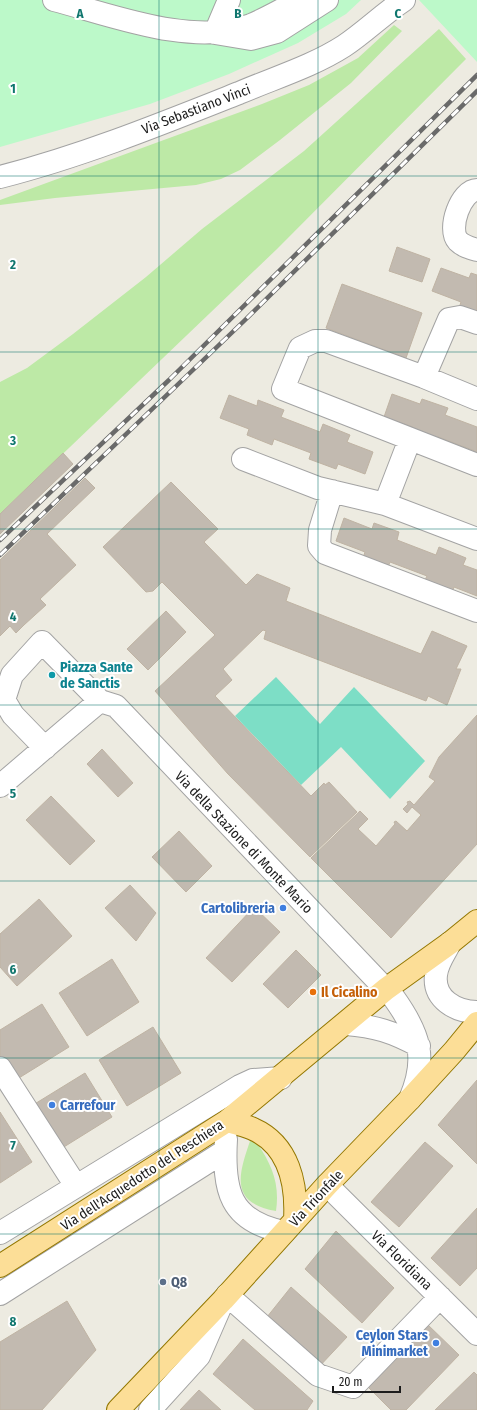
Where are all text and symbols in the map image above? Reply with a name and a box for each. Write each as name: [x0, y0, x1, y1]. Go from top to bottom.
text: A: [75, 6, 84, 21]
text: B: [234, 6, 242, 21]
text: C: [395, 6, 402, 21]
text: 1: [10, 81, 16, 96]
street label: Via Sebastiano Vinci: [139, 81, 253, 138]
text: 2: [9, 257, 16, 272]
text: 3: [9, 433, 16, 448]
text: 4: [10, 609, 17, 624]
place label: Piazza Sante de Sanctis: [60, 659, 133, 692]
marker: Piazza Sante de Sanctis: [47, 670, 57, 680]
street label: Via della Stazione di Monte Mario: [171, 768, 316, 917]
text: 5: [10, 786, 16, 801]
place label: Cartolibreria: [201, 900, 275, 917]
marker: Cartolibreria: [278, 903, 288, 913]
text: 6: [10, 962, 17, 977]
place label: Il Cicalino: [321, 984, 378, 1001]
marker: Il Cicalino: [308, 987, 318, 997]
place label: Carrefour: [60, 1097, 116, 1114]
marker: Carrefour: [47, 1100, 57, 1110]
street label: Via dell'Acquedotto del Peschiera: [58, 1116, 227, 1234]
text: 7: [10, 1138, 16, 1153]
street label: Via Trionfale: [286, 1166, 347, 1230]
street label: Via Floridiana: [368, 1227, 436, 1294]
place label: Q8: [171, 1274, 188, 1291]
marker: Q8: [158, 1277, 168, 1287]
text: 8: [10, 1314, 17, 1329]
place label: Ceylon Stars Minimarket: [356, 1327, 429, 1360]
marker: Ceylon Stars Minimarket: [431, 1338, 441, 1348]
scale bar: [333, 1368, 400, 1394]
text: 20 m: [339, 1375, 363, 1389]

